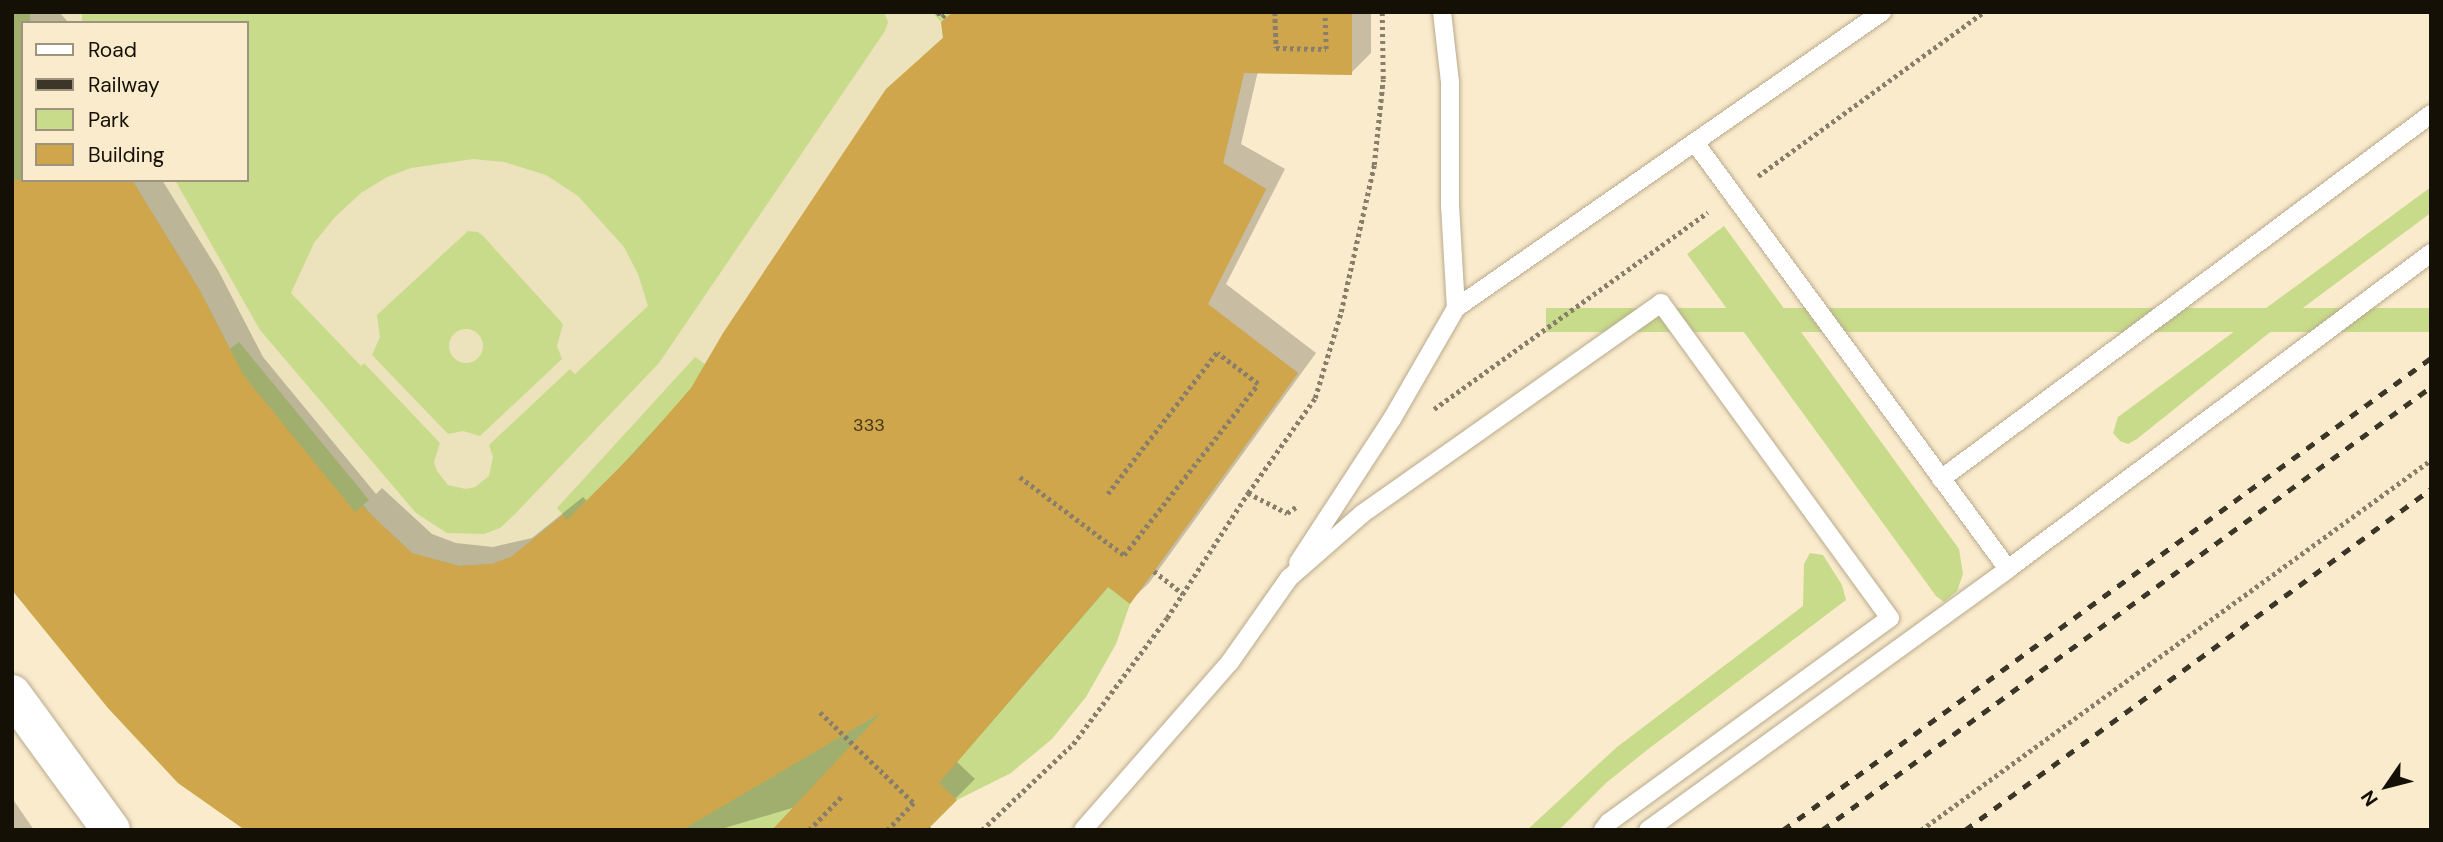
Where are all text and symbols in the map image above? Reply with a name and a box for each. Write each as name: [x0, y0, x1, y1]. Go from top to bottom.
legend: [21, 21, 248, 182]
text: Road: [88, 36, 137, 64]
text: Railway: [88, 71, 160, 99]
text: Park: [88, 106, 129, 134]
text: Building: [88, 141, 164, 169]
house number: 333: [853, 414, 885, 436]
north arrow: [2352, 751, 2422, 821]
text: N: [2355, 785, 2384, 811]

